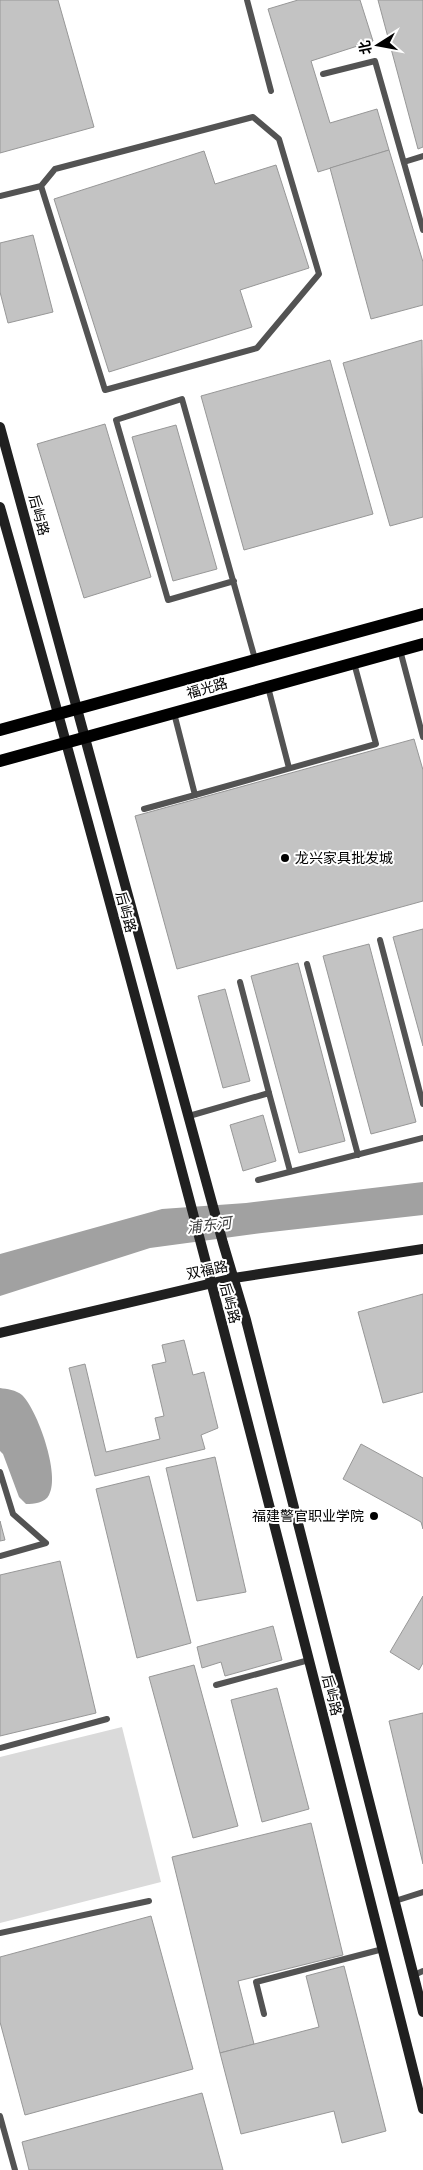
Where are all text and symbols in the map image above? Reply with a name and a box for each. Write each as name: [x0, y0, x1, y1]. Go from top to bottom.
north arrow: [353, 20, 403, 70]
text: 北: [356, 39, 374, 56]
street label: 后屿路: [26, 493, 52, 537]
street label: 福光路: [185, 675, 229, 701]
place label: 龙兴家具批发城: [295, 850, 393, 866]
marker: 龙兴家具批发城: [279, 852, 291, 864]
street label: 后屿路: [113, 890, 139, 934]
water label: 浦东河: [186, 1213, 235, 1236]
street label: 双福路: [185, 1258, 229, 1282]
street label: 后屿路: [217, 1281, 243, 1325]
place label: 福建警官职业学院: [252, 1508, 364, 1524]
marker: 福建警官职业学院: [368, 1510, 380, 1522]
street label: 后屿路: [319, 1673, 345, 1717]

